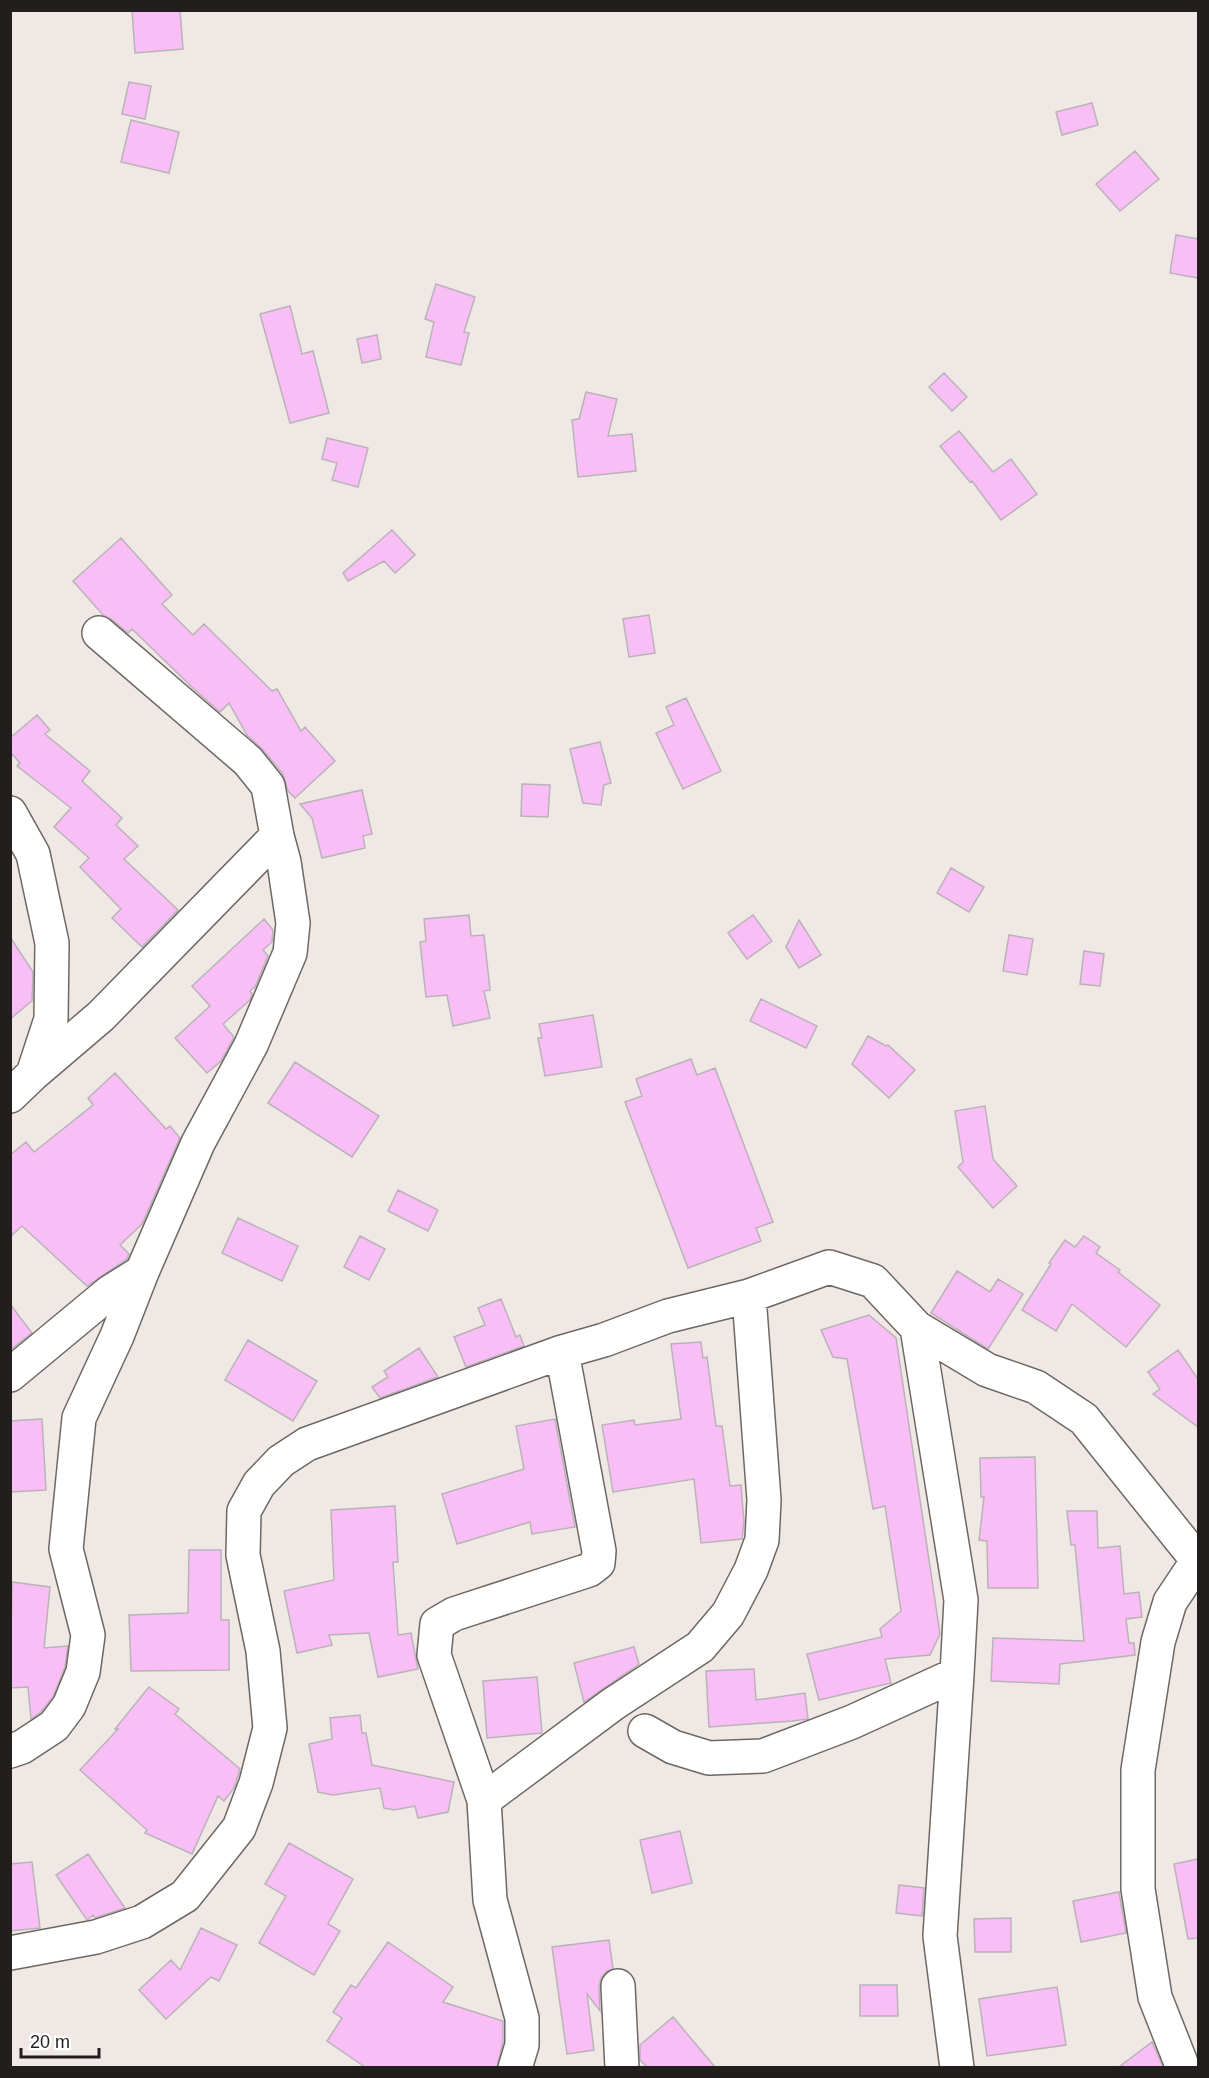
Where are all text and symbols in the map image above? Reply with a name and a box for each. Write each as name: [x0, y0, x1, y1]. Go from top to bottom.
scale bar: [21, 2021, 99, 2059]
text: 20 m: [30, 2032, 70, 2052]

